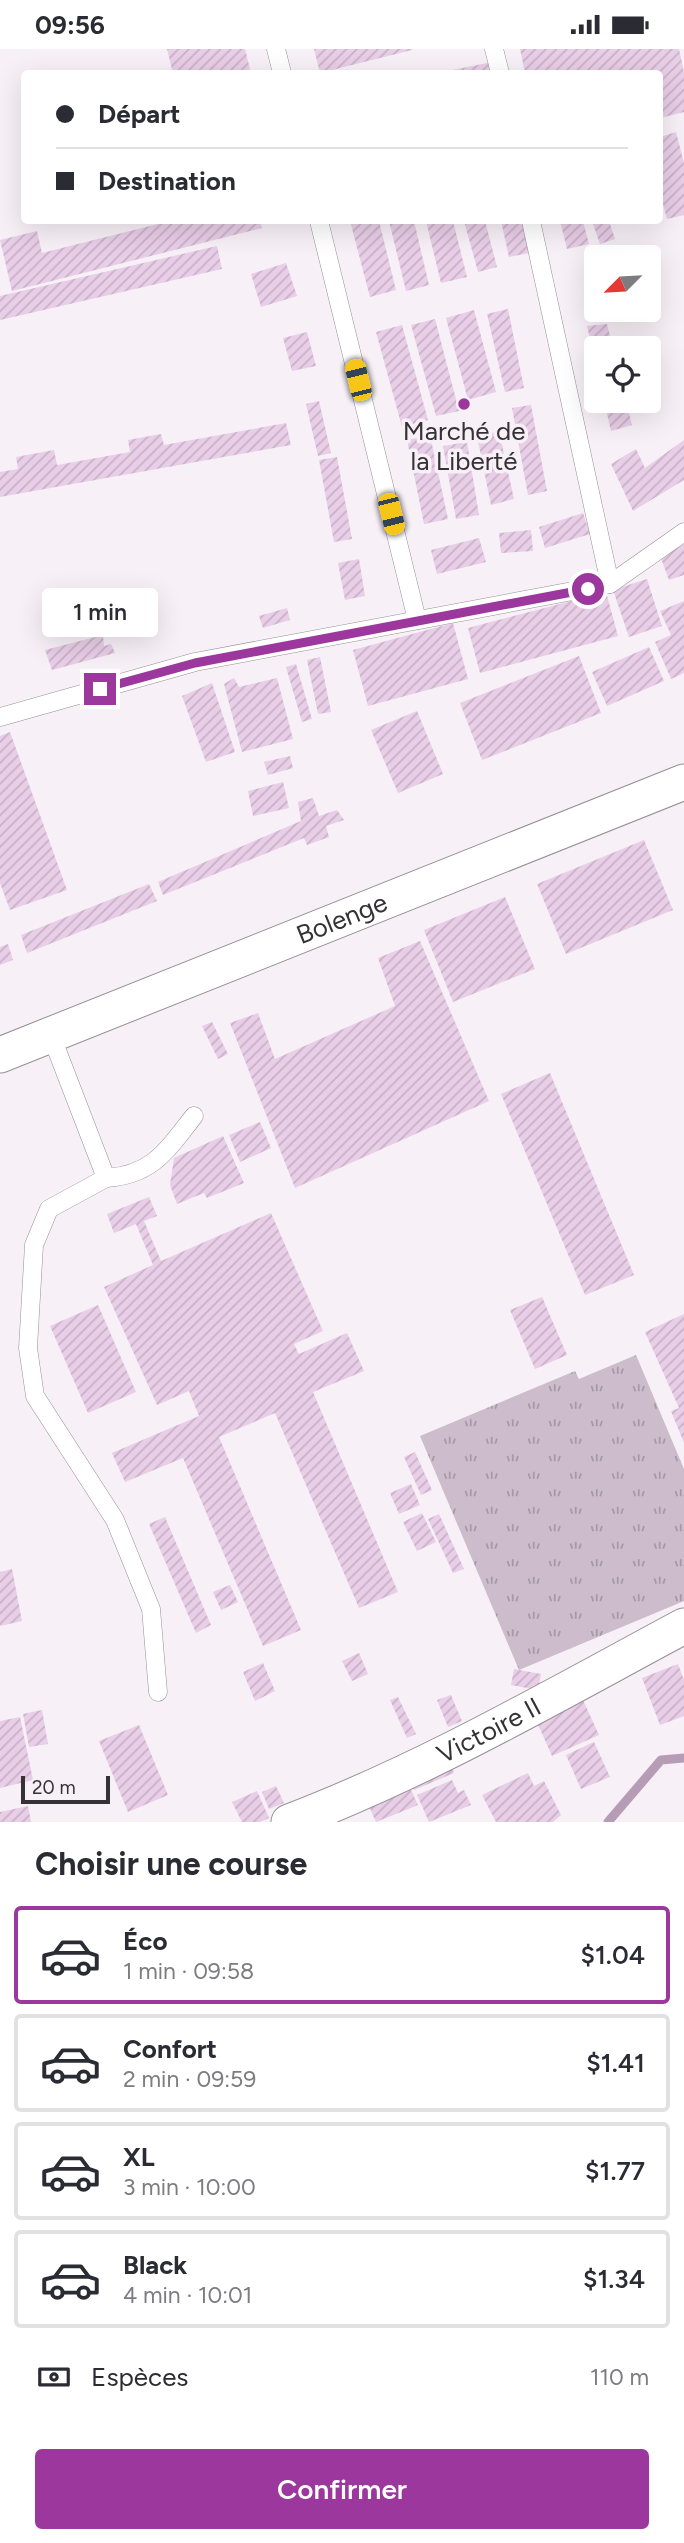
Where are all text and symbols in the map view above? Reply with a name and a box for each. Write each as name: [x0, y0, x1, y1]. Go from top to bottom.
text: 09:56: [35, 9, 105, 41]
text: Départ: [98, 98, 180, 130]
text: Destination: [98, 165, 236, 197]
north arrow: [584, 245, 662, 322]
map controls: [584, 245, 661, 413]
button: locate: [584, 336, 661, 413]
car: [343, 357, 374, 403]
marker: Marché de la Liberté: [456, 396, 472, 412]
place label: Marché de la Liberté: [403, 415, 525, 477]
car: [376, 491, 407, 537]
route start: [572, 573, 604, 605]
callout: 1 min: [42, 587, 158, 637]
text: 1 min: [73, 598, 127, 626]
route end: [84, 673, 116, 705]
street label: Bolenge: [292, 886, 392, 951]
street label: Victoire II: [432, 1690, 546, 1770]
scale bar: [21, 1773, 110, 1805]
text: 20 m: [32, 1776, 76, 1799]
text: Choisir une course: [35, 1845, 307, 1883]
icon: car: [39, 1924, 102, 1987]
text: Éco: [123, 1925, 168, 1957]
text: $1.04: [580, 1939, 645, 1971]
text: 1 min · 09:58: [123, 1957, 254, 1985]
icon: car: [39, 2032, 102, 2095]
text: Confort: [123, 2033, 217, 2065]
text: $1.41: [586, 2047, 645, 2079]
text: 2 min · 09:59: [123, 2065, 256, 2093]
icon: car: [39, 2140, 102, 2203]
text: XL: [123, 2141, 155, 2173]
text: $1.77: [585, 2155, 645, 2187]
text: 3 min · 10:00: [123, 2173, 256, 2201]
icon: car: [39, 2248, 102, 2311]
text: Black: [123, 2249, 187, 2281]
text: $1.34: [583, 2263, 645, 2295]
text: 4 min · 10:01: [123, 2281, 252, 2309]
icon: cash: [35, 2358, 73, 2396]
text: Espèces: [91, 2361, 188, 2393]
text: 110 m: [590, 2363, 649, 2391]
button: Confirmer: [35, 2449, 649, 2529]

